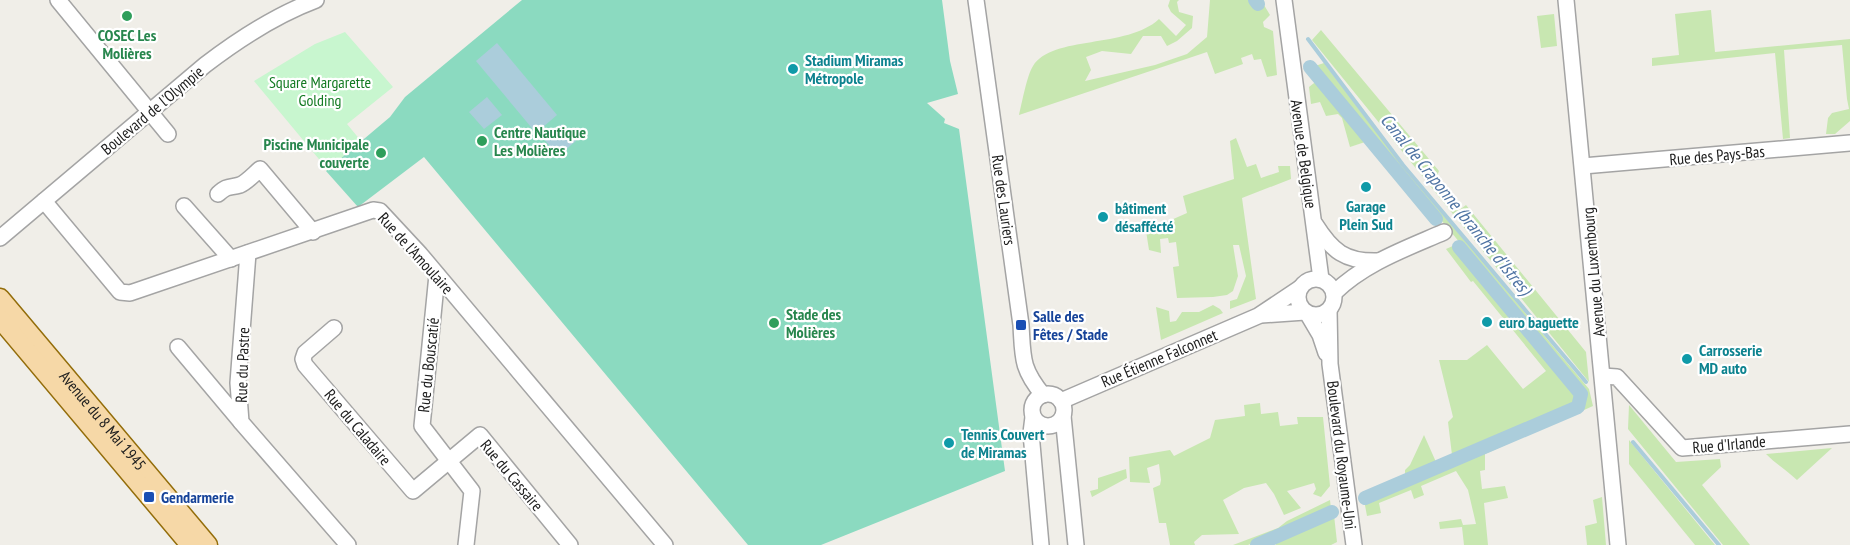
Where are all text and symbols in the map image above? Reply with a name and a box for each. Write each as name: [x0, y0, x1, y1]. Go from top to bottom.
marker: COSEC Les Molières: [120, 9, 134, 23]
place label: COSEC Les Molières: [98, 25, 157, 63]
place label: Stadium Miramas Métropole: [805, 50, 904, 88]
street label: Boulevard de l'Olympie: [97, 61, 207, 159]
marker: Stadium Miramas Métropole: [786, 62, 800, 76]
park label: Square Margarette Golding: [269, 72, 371, 110]
street label: Avenue de Belgique: [1286, 98, 1322, 210]
water label: Canal de Craponne (branche d'Istres): [1376, 109, 1537, 301]
place label: Centre Nautique Les Molières: [494, 122, 586, 160]
place label: Piscine Municipale couverte: [263, 134, 369, 172]
marker: Centre Nautique Les Molières: [475, 134, 489, 148]
street label: Rue des Pays-Bas: [1669, 141, 1765, 169]
marker: Piscine Municipale couverte: [374, 146, 388, 160]
street label: Rue des Lauriers: [988, 154, 1020, 246]
marker: Garage Plein Sud: [1359, 180, 1373, 194]
place label: Garage Plein Sud: [1339, 196, 1393, 234]
place label: bâtiment désaffécté: [1115, 198, 1174, 236]
street label: Avenue du Luxembourg: [1577, 206, 1609, 338]
street label: Rue de l'Amoulaire: [374, 208, 458, 298]
marker: bâtiment désaffécté: [1096, 210, 1110, 224]
place label: Stade des Molières: [786, 304, 842, 342]
place label: Salle des Fêtes / Stade: [1033, 306, 1108, 344]
place label: euro baguette: [1499, 312, 1579, 332]
marker: euro baguette: [1480, 315, 1494, 329]
marker: Stade des Molières: [767, 316, 781, 330]
street label: Rue du Bouscatié: [413, 317, 443, 413]
marker: Salle des Fêtes / Stade: [1014, 318, 1028, 332]
street label: Rue Étienne Falconnet: [1098, 324, 1221, 391]
street label: Rue du Pastre: [231, 327, 253, 403]
place label: Carrosserie MD auto: [1699, 340, 1763, 378]
marker: Carrosserie MD auto: [1680, 352, 1694, 366]
street label: Avenue du 8 Mai 1945: [55, 366, 151, 474]
street label: Boulevard du Royaume-Uni: [1323, 379, 1361, 531]
street label: Rue du Caladaire: [320, 385, 396, 469]
place label: Tennis Couvert de Miramas: [961, 424, 1045, 462]
street label: Rue d'Irlande: [1692, 431, 1766, 457]
street label: Rue du Cassaire: [476, 435, 548, 515]
marker: Tennis Couvert de Miramas: [942, 436, 956, 450]
place label: Gendarmerie: [161, 487, 234, 507]
marker: Gendarmerie: [142, 490, 156, 504]

